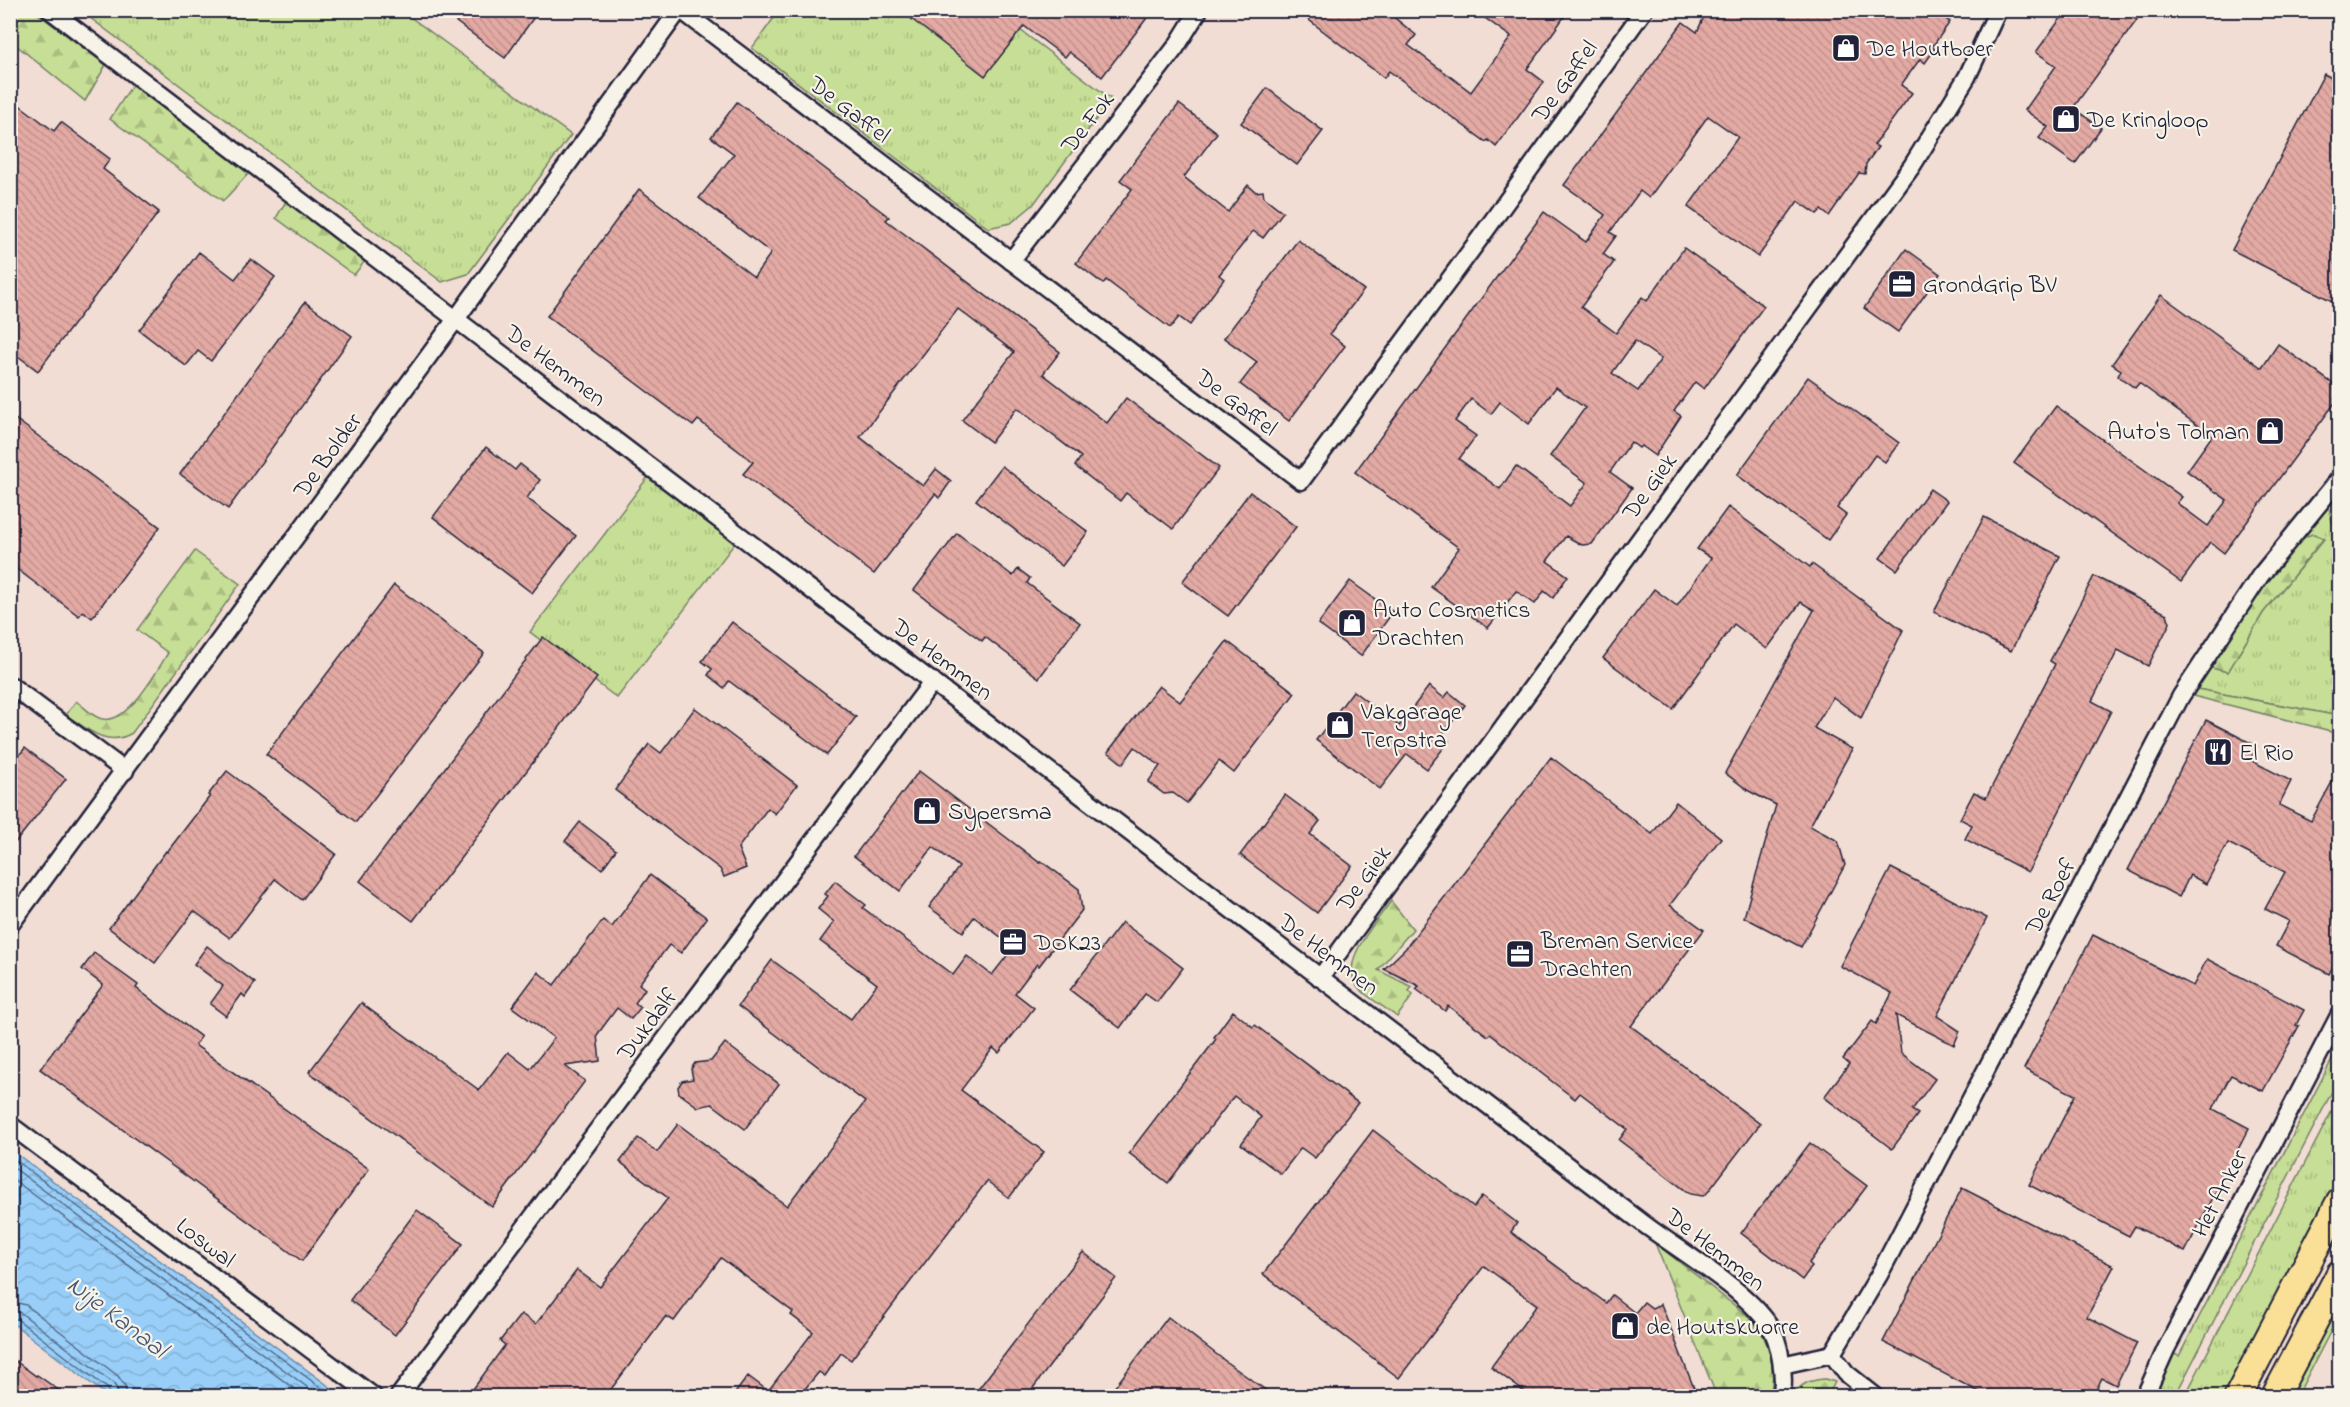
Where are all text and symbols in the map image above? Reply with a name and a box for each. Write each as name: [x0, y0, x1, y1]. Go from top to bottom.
shop icon: De Houtboer: [1830, 32, 1862, 64]
place label: De Houtboer: [1866, 33, 1993, 68]
street label: De Gaffel: [1524, 34, 1608, 132]
street label: De Gaffel: [799, 68, 897, 153]
street label: De Fok: [1053, 85, 1125, 163]
shop icon: De Kringloop: [2050, 103, 2082, 135]
place label: De Kringloop: [2086, 104, 2209, 139]
office icon: GrondGrip BV: [1886, 268, 1918, 300]
place label: GrondGrip BV: [1923, 269, 2057, 304]
street label: De Hemmen: [496, 317, 613, 417]
street label: De Gaffel: [1186, 361, 1284, 446]
street label: De Bolder: [285, 406, 372, 507]
shop icon: Auto's Tolman: [2254, 415, 2286, 447]
place label: Auto's Tolman: [2107, 416, 2249, 451]
street label: De Giek: [1614, 446, 1688, 529]
place label: Auto Cosmetics Drachten: [1372, 594, 1531, 657]
shop icon: Auto Cosmetics Drachten: [1336, 607, 1368, 639]
street label: De Hemmen: [883, 611, 1000, 711]
place label: Vakgarage Terpstra: [1360, 696, 1462, 759]
shop icon: Vakgarage Terpstra: [1324, 709, 1356, 741]
restaurant icon: El Rio: [2202, 736, 2234, 768]
place label: El Rio: [2239, 737, 2294, 772]
shop icon: Sypersma: [911, 795, 943, 827]
place label: Sypersma: [948, 796, 1052, 832]
street label: De Giek: [1328, 838, 1402, 921]
street label: De Roef: [2017, 852, 2087, 942]
street label: De Hemmen: [1269, 906, 1386, 1006]
place label: Breman Service Drachten: [1540, 925, 1694, 988]
office icon: DOK23: [997, 926, 1029, 958]
place label: DOK23: [1033, 927, 1101, 962]
office icon: Breman Service Drachten: [1504, 938, 1536, 970]
street label: Dukdalf: [609, 981, 689, 1070]
street label: Het Anker: [2184, 1144, 2258, 1244]
street label: De Hemmen: [1656, 1200, 1772, 1301]
street label: Loswal: [167, 1210, 242, 1278]
water label: Nije Kanaal: [58, 1268, 177, 1371]
shop icon: de Houtskuorre: [1609, 1310, 1641, 1342]
place label: de Houtskuorre: [1646, 1311, 1799, 1346]

